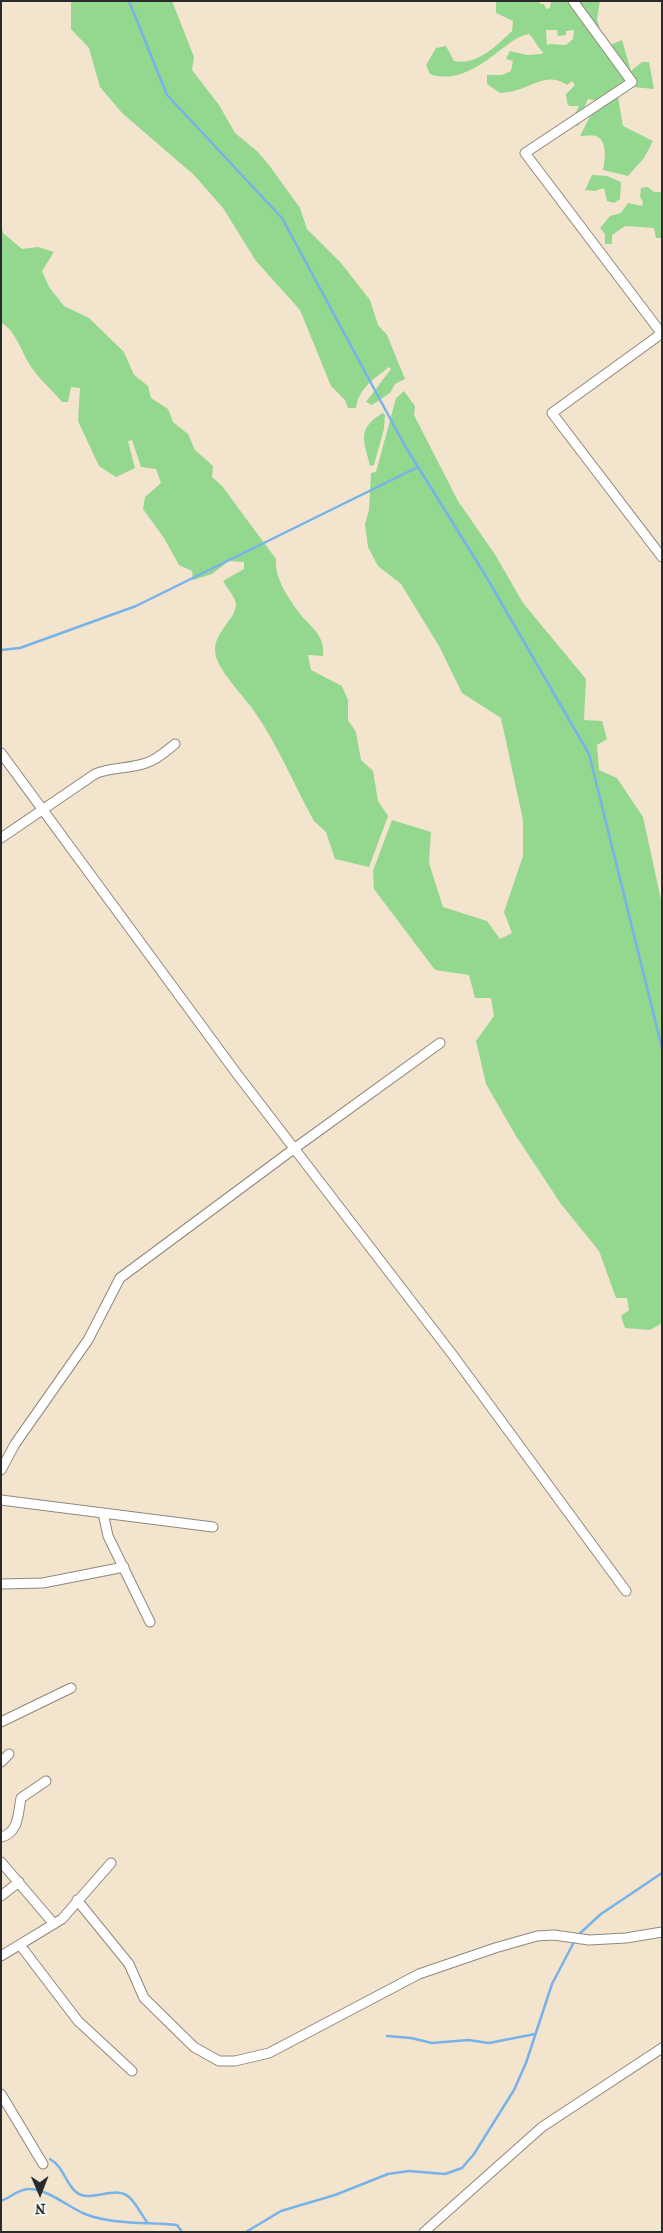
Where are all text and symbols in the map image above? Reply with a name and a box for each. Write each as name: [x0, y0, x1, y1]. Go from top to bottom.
north arrow: [15, 2168, 65, 2218]
text: N: [35, 2200, 46, 2217]

